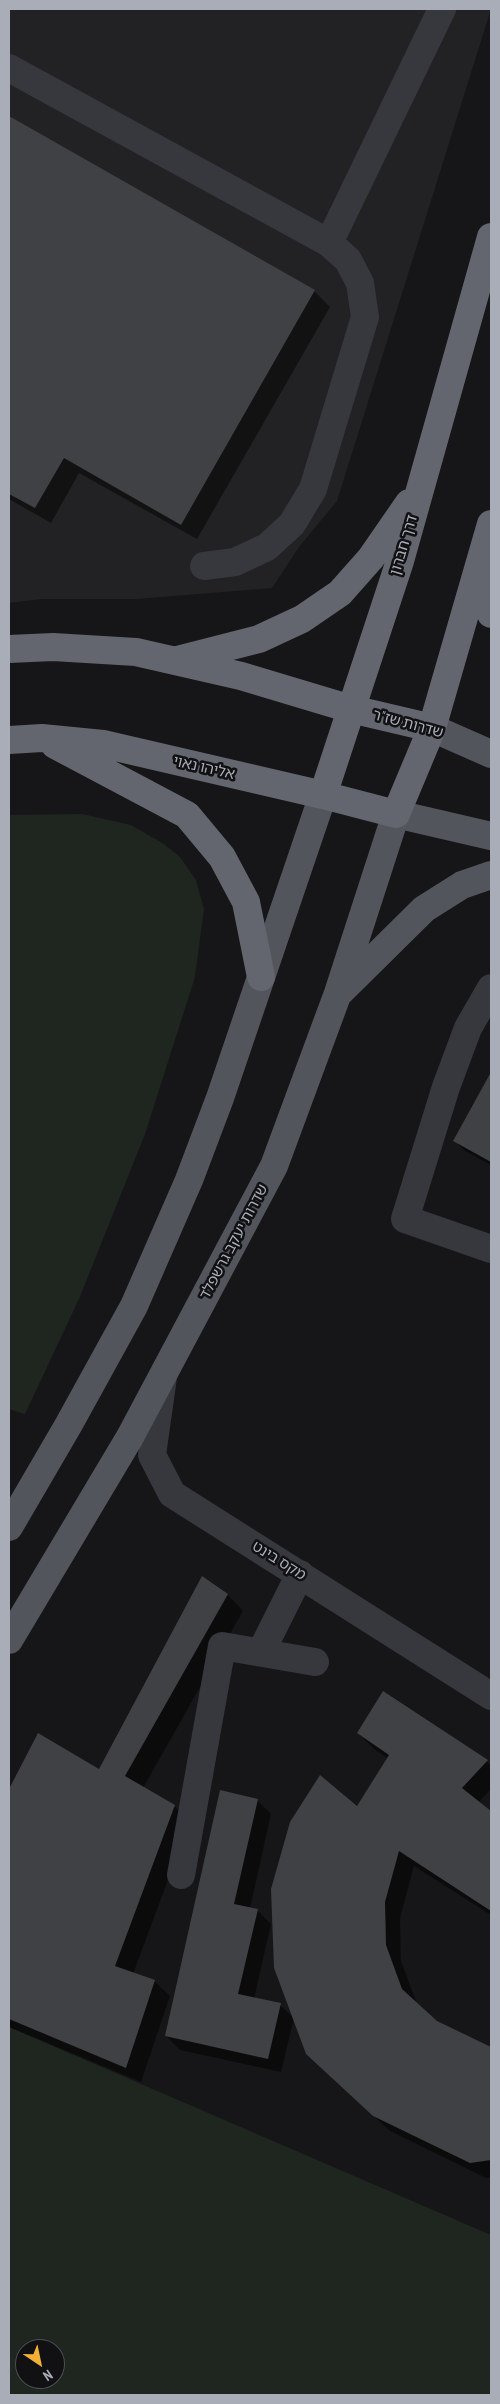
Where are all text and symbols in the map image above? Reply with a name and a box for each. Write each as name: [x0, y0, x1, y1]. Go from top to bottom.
street label: דרך חברון: [386, 513, 422, 577]
street label: שדרות שז"ר: [371, 706, 445, 742]
street label: אליהו נאוי: [172, 752, 236, 784]
street label: שדרות יעקב גרשפלד: [196, 1181, 272, 1303]
street label: מקס בינט: [249, 1537, 309, 1585]
north arrow: [15, 2339, 65, 2389]
text: N: [40, 2366, 56, 2385]

